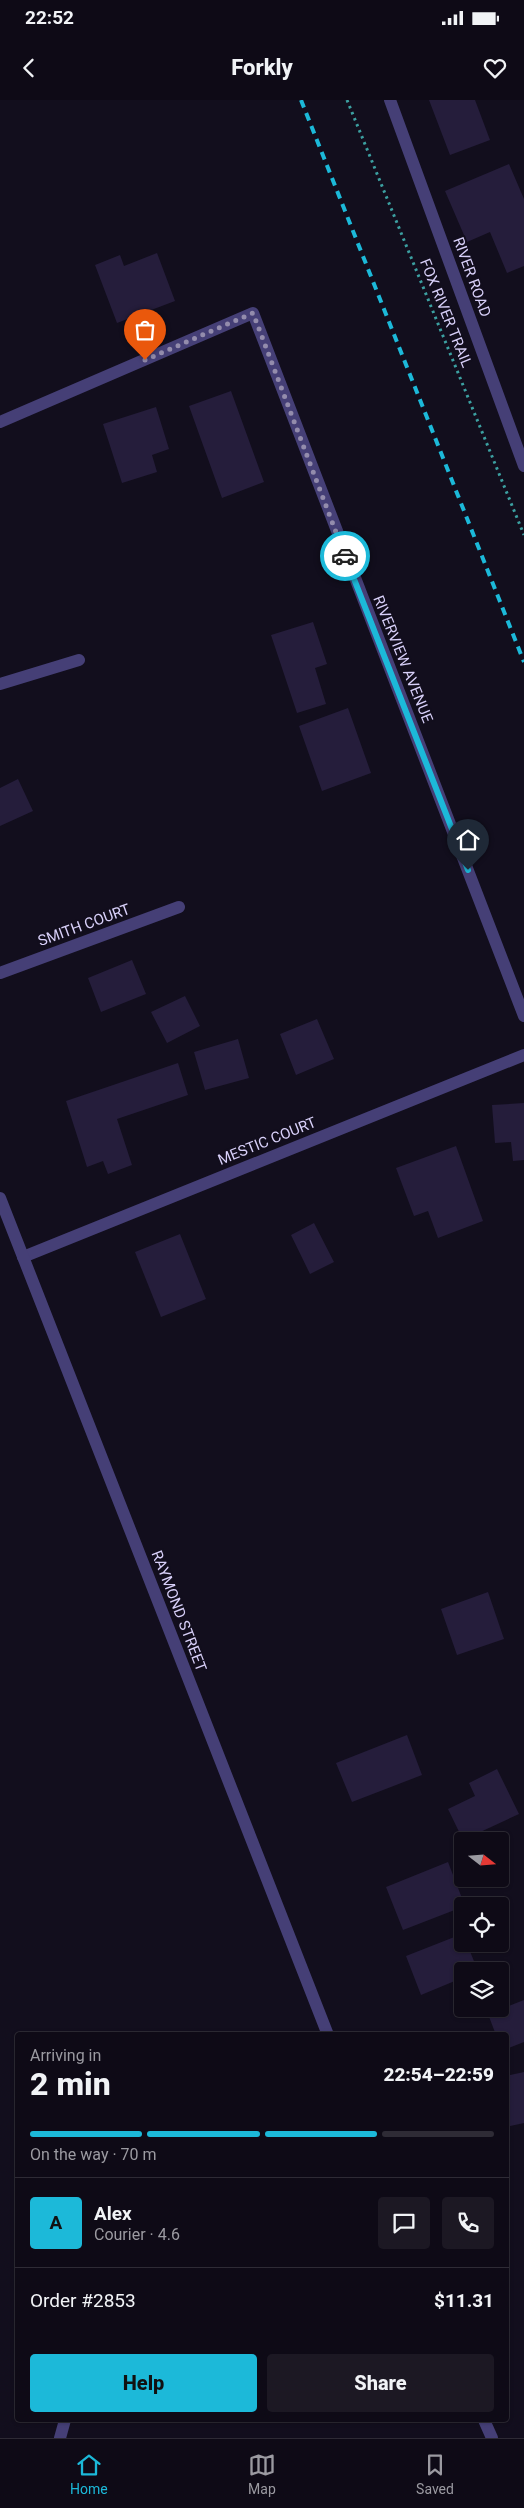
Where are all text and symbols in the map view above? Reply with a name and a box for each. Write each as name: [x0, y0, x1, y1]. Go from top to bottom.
text: 22:52: [25, 6, 74, 29]
icon: back: [15, 54, 43, 82]
icon: heart: [481, 54, 509, 82]
text: Forkly: [231, 55, 293, 80]
street label: RIVER ROAD: [449, 235, 495, 319]
street label: FOX RIVER TRAIL: [416, 256, 476, 370]
pin: [124, 309, 166, 360]
icon: bag: [131, 316, 159, 344]
courier: [320, 531, 370, 581]
icon: car: [331, 542, 359, 570]
street label: RIVERVIEW AVENUE: [369, 593, 437, 726]
pin: [447, 819, 489, 870]
icon: home: [454, 826, 482, 854]
street label: SMITH COURT: [36, 900, 133, 950]
street label: MESTIC COURT: [215, 1113, 319, 1169]
street label: RAYMOND STREET: [148, 1548, 210, 1674]
north arrow: [454, 1832, 509, 1888]
map controls: [454, 1832, 509, 2017]
button: locate: [454, 1897, 509, 1952]
button: layers: [454, 1962, 509, 2017]
text: Arriving in: [30, 2046, 101, 2065]
text: 22:54–22:59: [383, 2063, 494, 2086]
text: 2 min: [30, 2065, 111, 2103]
text: On the way · 70 m: [30, 2145, 157, 2164]
button: chat: [378, 2197, 430, 2249]
button: phone: [442, 2197, 494, 2249]
text: Alex: [94, 2202, 132, 2225]
text: A: [50, 2211, 62, 2234]
text: Courier · 4.6: [94, 2225, 180, 2244]
text: Order #2853: [30, 2289, 136, 2312]
text: $11.31: [434, 2289, 494, 2312]
button: Help: [30, 2354, 257, 2412]
button: Share: [267, 2354, 494, 2412]
tab: Home: [70, 2451, 108, 2497]
tab: Map: [248, 2451, 276, 2497]
tab: Saved: [416, 2451, 454, 2497]

